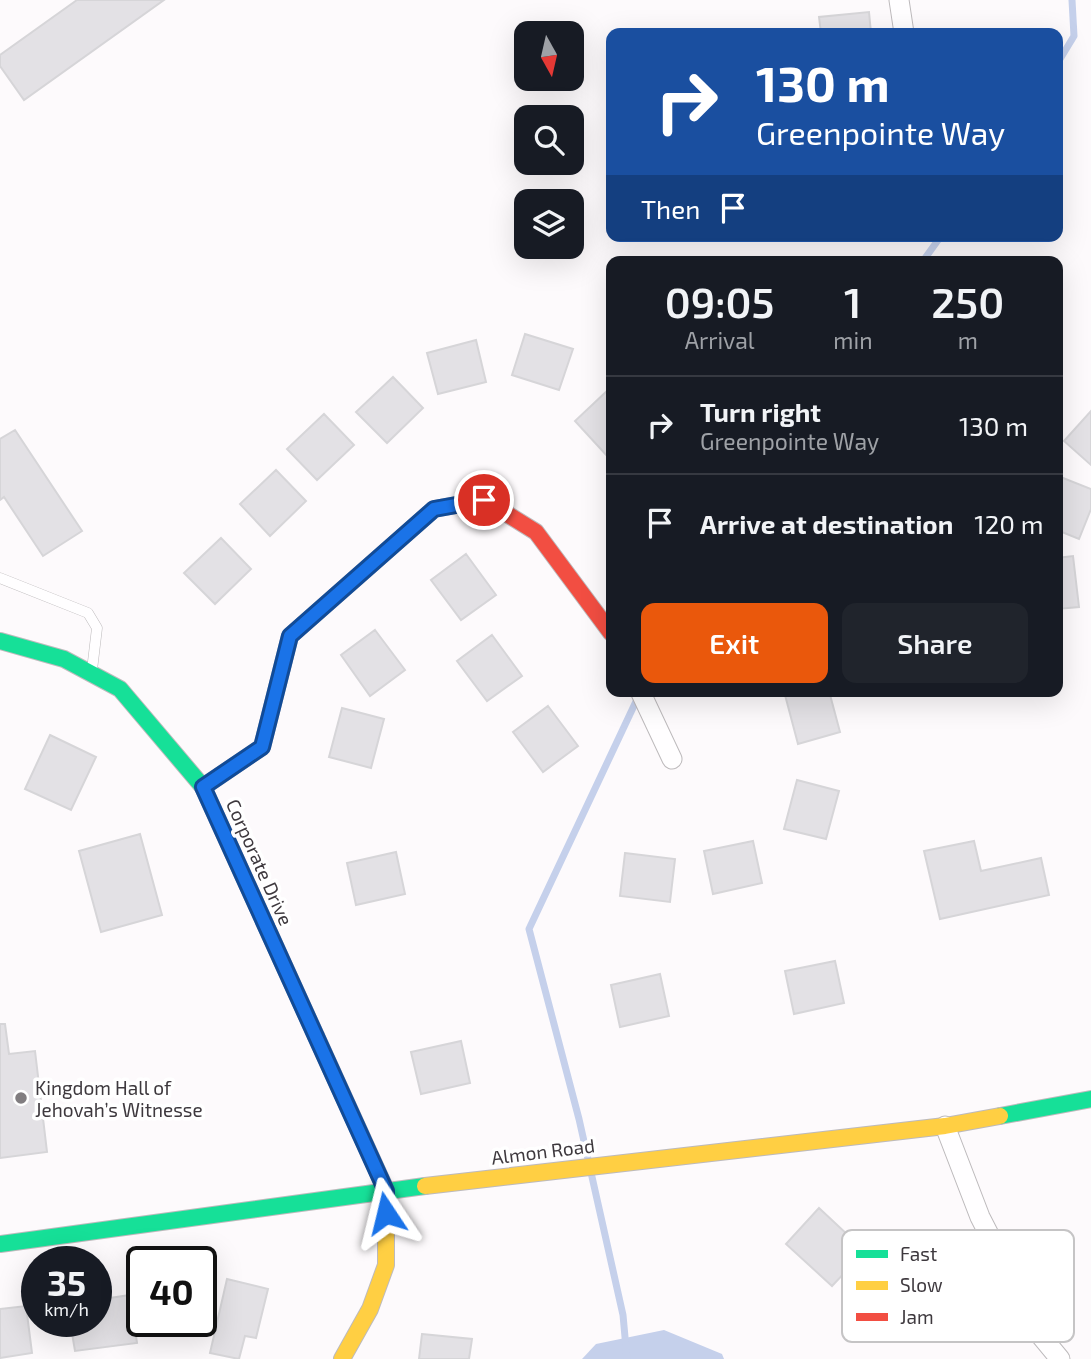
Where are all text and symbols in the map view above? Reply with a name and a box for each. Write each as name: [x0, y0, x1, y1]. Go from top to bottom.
north arrow: [514, 21, 584, 91]
map controls: [514, 21, 584, 259]
text: 130 m: [756, 53, 890, 112]
icon: right: [641, 56, 732, 147]
button: search: [514, 105, 584, 175]
text: Greenpointe Way: [756, 113, 1005, 151]
button: layers: [514, 189, 584, 259]
icon: arrive: [714, 189, 752, 227]
text: Then: [641, 193, 700, 224]
text: 09:05: [665, 276, 775, 326]
text: 1: [844, 276, 862, 326]
text: 250: [931, 276, 1004, 326]
text: Arrival: [685, 326, 755, 354]
text: min: [833, 326, 873, 354]
text: m: [958, 326, 978, 354]
text: Turn right: [700, 396, 821, 427]
icon: right: [641, 406, 679, 444]
text: 130 m: [959, 410, 1028, 441]
text: Greenpointe Way: [700, 427, 879, 455]
pin: [454, 470, 514, 530]
icon: arrive: [465, 481, 503, 519]
icon: arrive: [641, 504, 679, 542]
text: Arrive at destination: [700, 508, 953, 539]
text: 120 m: [974, 508, 1044, 539]
button: Exit: [641, 603, 828, 683]
button: Share: [842, 603, 1028, 683]
street label: Corporate Drive: [222, 795, 298, 929]
place label: Kingdom Hall of Jehovah’s Witnesse: [35, 1076, 203, 1121]
marker: Kingdom Hall of Jehovah’s Witnesse: [13, 1090, 29, 1106]
street label: Almon Road: [490, 1133, 596, 1169]
position arrow: [349, 1176, 423, 1250]
legend: [842, 1230, 1074, 1342]
text: Fast: [900, 1242, 937, 1265]
speed limit sign: 40: [126, 1246, 217, 1337]
text: 35: [47, 1261, 86, 1303]
text: Slow: [900, 1273, 943, 1296]
text: km/h: [44, 1298, 89, 1320]
text: Jam: [900, 1305, 934, 1328]

